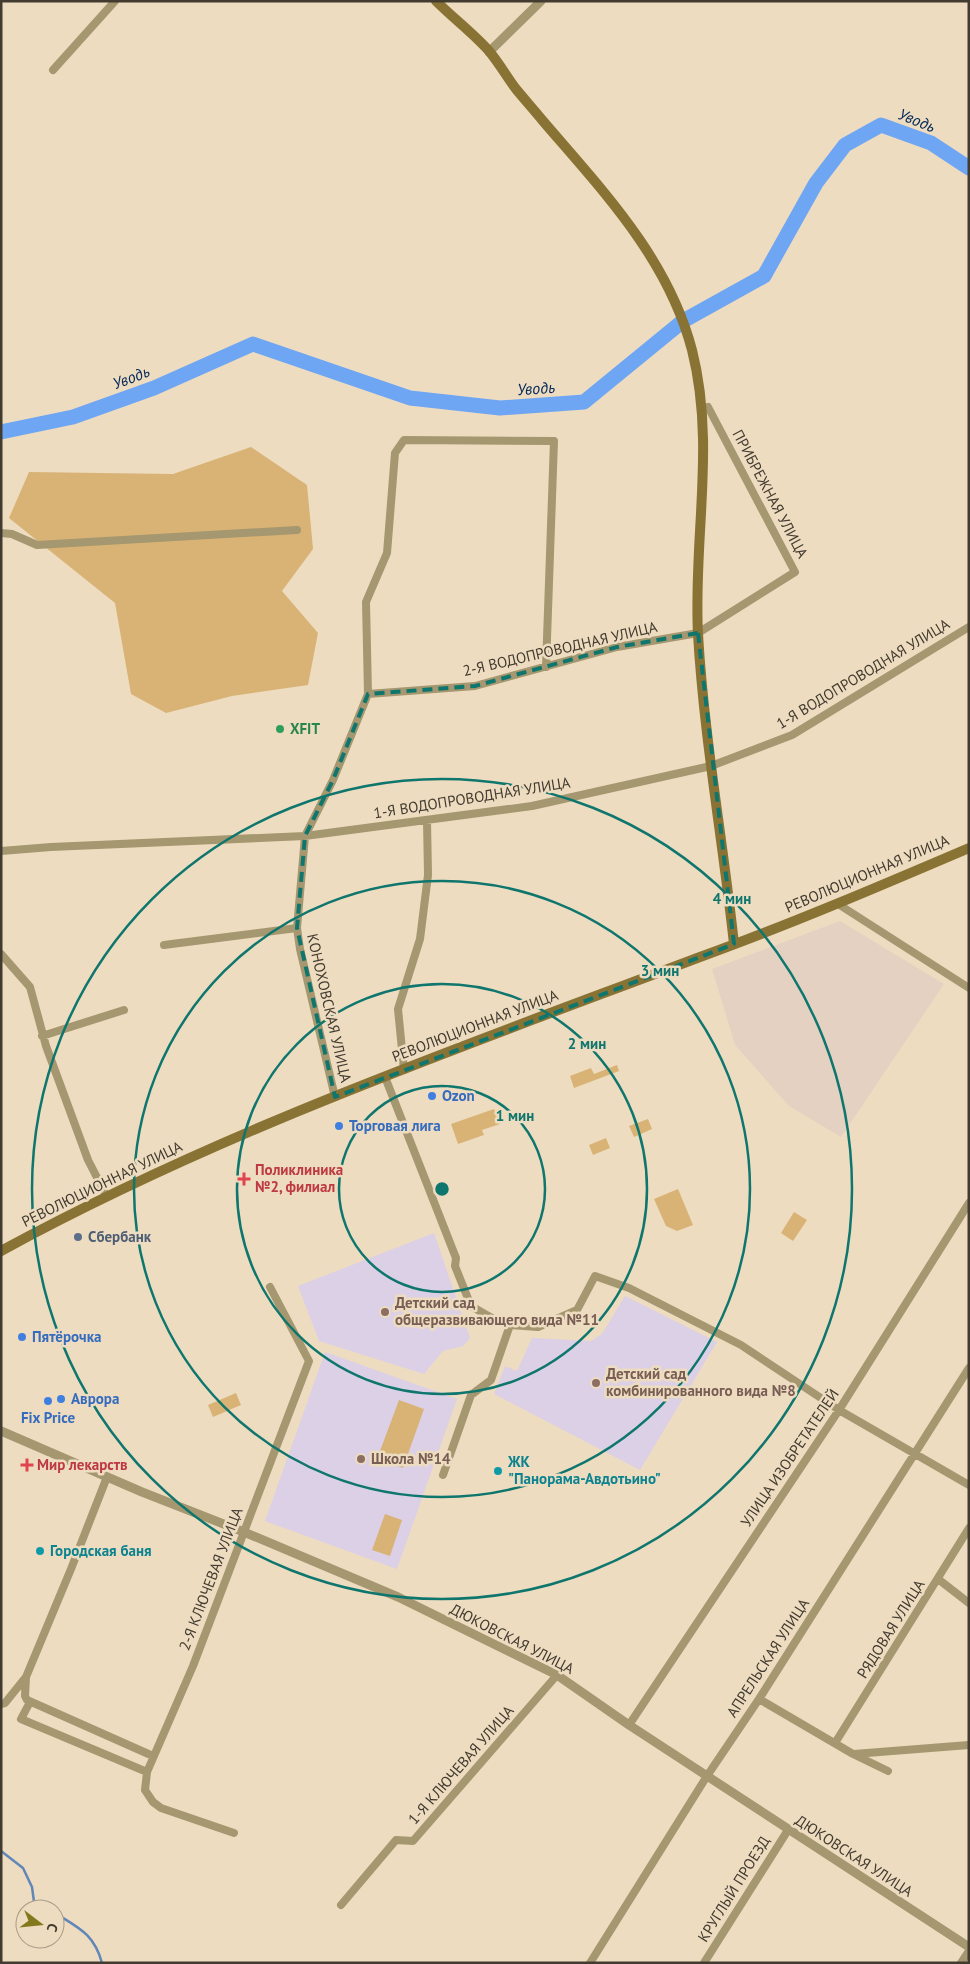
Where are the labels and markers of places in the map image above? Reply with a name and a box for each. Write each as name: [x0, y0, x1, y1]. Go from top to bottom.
place label: XFIT: [290, 719, 320, 738]
marker: XFIT: [274, 723, 286, 735]
place label: Ozon: [442, 1086, 475, 1105]
marker: Ozon: [426, 1090, 438, 1102]
place label: Торговая лига: [349, 1116, 441, 1135]
marker: Торговая лига: [333, 1120, 345, 1132]
place label: Поликлиника №2, филиал: [255, 1160, 343, 1196]
marker: Поликлиника №2, филиал: [237, 1172, 251, 1186]
centre of rings: [433, 1180, 451, 1198]
place label: Сбербанк: [88, 1227, 152, 1246]
marker: Сбербанк: [72, 1231, 84, 1243]
place label: Детский сад общеразвивающего вида №11: [395, 1293, 599, 1329]
marker: Детский сад общеразвивающего вида №11: [379, 1306, 391, 1318]
place label: Пятёрочка: [32, 1327, 101, 1346]
marker: Пятёрочка: [16, 1331, 28, 1343]
place label: Детский сад комбинированного вида №8: [606, 1364, 796, 1400]
marker: Детский сад комбинированного вида №8: [590, 1377, 602, 1389]
place label: Аврора: [71, 1389, 119, 1408]
marker: Аврора: [55, 1393, 67, 1405]
marker: Fix Price: [42, 1395, 54, 1407]
place label: Fix Price: [21, 1408, 75, 1427]
place label: Школа №14: [371, 1449, 451, 1468]
place label: ЖК "Панорама-Авдотьино": [507, 1452, 661, 1488]
marker: Школа №14: [355, 1453, 367, 1465]
place label: Мир лекарств: [37, 1455, 128, 1474]
marker: Мир лекарств: [21, 1459, 33, 1471]
marker: ЖК "Панорама-Авдотьино": [492, 1465, 504, 1477]
place label: Городская баня: [50, 1541, 152, 1560]
marker: Городская баня: [34, 1545, 46, 1557]

